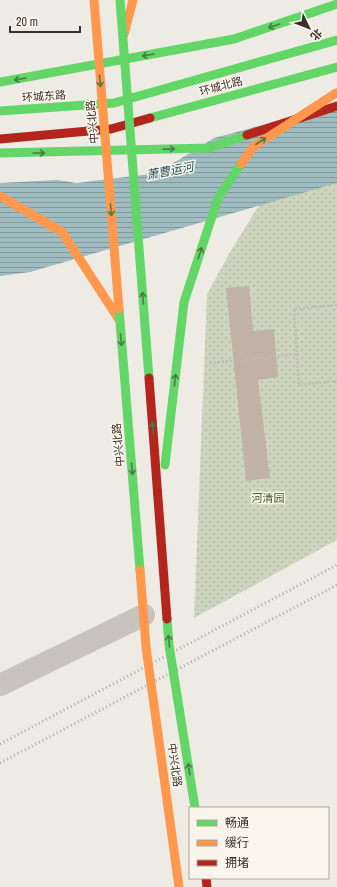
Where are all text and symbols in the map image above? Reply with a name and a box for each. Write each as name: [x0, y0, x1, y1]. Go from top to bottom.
scale bar: [10, 8, 80, 34]
north arrow: [289, 8, 329, 48]
text: 20 m: [16, 14, 38, 30]
one-way arrow: [268, 22, 280, 30]
text: 北: [307, 26, 325, 44]
one-way arrow: [141, 52, 154, 60]
one-way arrow: [97, 74, 104, 87]
street label: 环城北路: [198, 74, 244, 98]
one-way arrow: [14, 75, 27, 83]
street label: 环城东路: [22, 87, 66, 105]
street label: 中兴北路: [83, 99, 101, 145]
one-way arrow: [255, 137, 267, 145]
one-way arrow: [162, 145, 175, 153]
one-way arrow: [32, 149, 45, 157]
water label: 萧曹运河: [145, 158, 197, 183]
one-way arrow: [107, 203, 114, 216]
one-way arrow: [197, 247, 204, 260]
one-way arrow: [139, 292, 146, 305]
one-way arrow: [118, 333, 125, 346]
one-way arrow: [171, 374, 179, 387]
street label: 中兴北路: [109, 422, 127, 468]
one-way arrow: [149, 422, 156, 435]
one-way arrow: [128, 462, 135, 475]
park label: 河清园: [252, 491, 285, 505]
one-way arrow: [165, 635, 172, 648]
street label: 中兴北路: [165, 742, 185, 788]
one-way arrow: [184, 763, 192, 776]
legend: [189, 807, 329, 879]
text: 畅通: [225, 815, 249, 831]
text: 缓行: [225, 835, 249, 851]
text: 拥堵: [225, 855, 249, 871]

